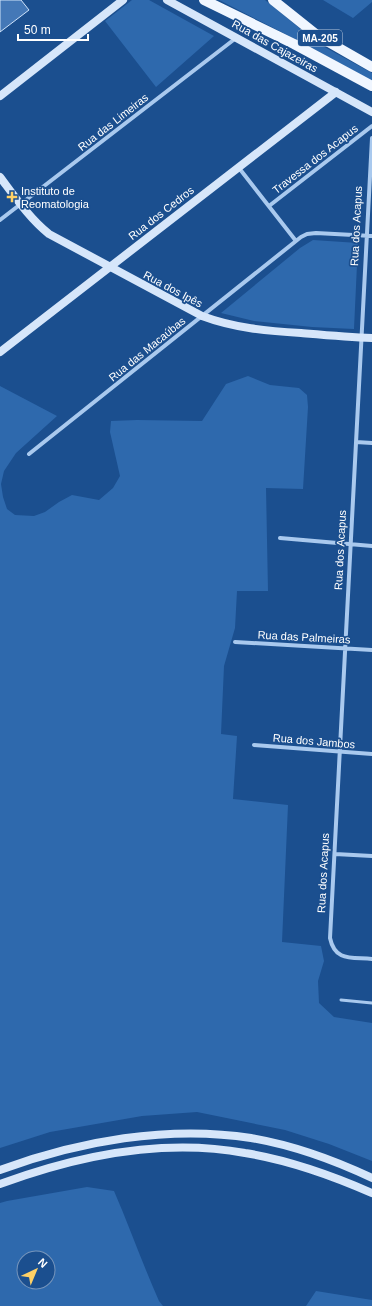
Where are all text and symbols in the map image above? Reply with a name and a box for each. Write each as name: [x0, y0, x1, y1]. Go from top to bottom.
scale bar: [18, 16, 88, 42]
street label: Rua das Cajazeiras: [230, 17, 320, 75]
text: 50 m: [24, 23, 51, 37]
road number: MA-205: [298, 30, 342, 46]
street label: Rua das Limeiras: [76, 91, 151, 153]
street label: Travessa dos Acapus: [270, 122, 360, 196]
street label: Rua dos Cedros: [126, 183, 196, 242]
place label: Instituto de Reomatologia: [21, 185, 90, 210]
street label: Rua dos Acapus: [348, 185, 364, 266]
marker: Instituto de Reomatologia: [6, 191, 18, 203]
street label: Rua dos Ipês: [142, 268, 205, 310]
street label: Rua das Macaúbas: [106, 314, 188, 383]
street label: Rua dos Acapus: [332, 509, 348, 590]
street label: Rua das Palmeiras: [257, 629, 351, 645]
street label: Rua dos Jambos: [272, 731, 356, 751]
street label: Rua dos Acapus: [315, 832, 331, 913]
north arrow: [16, 1250, 56, 1290]
text: N: [36, 1256, 50, 1270]

